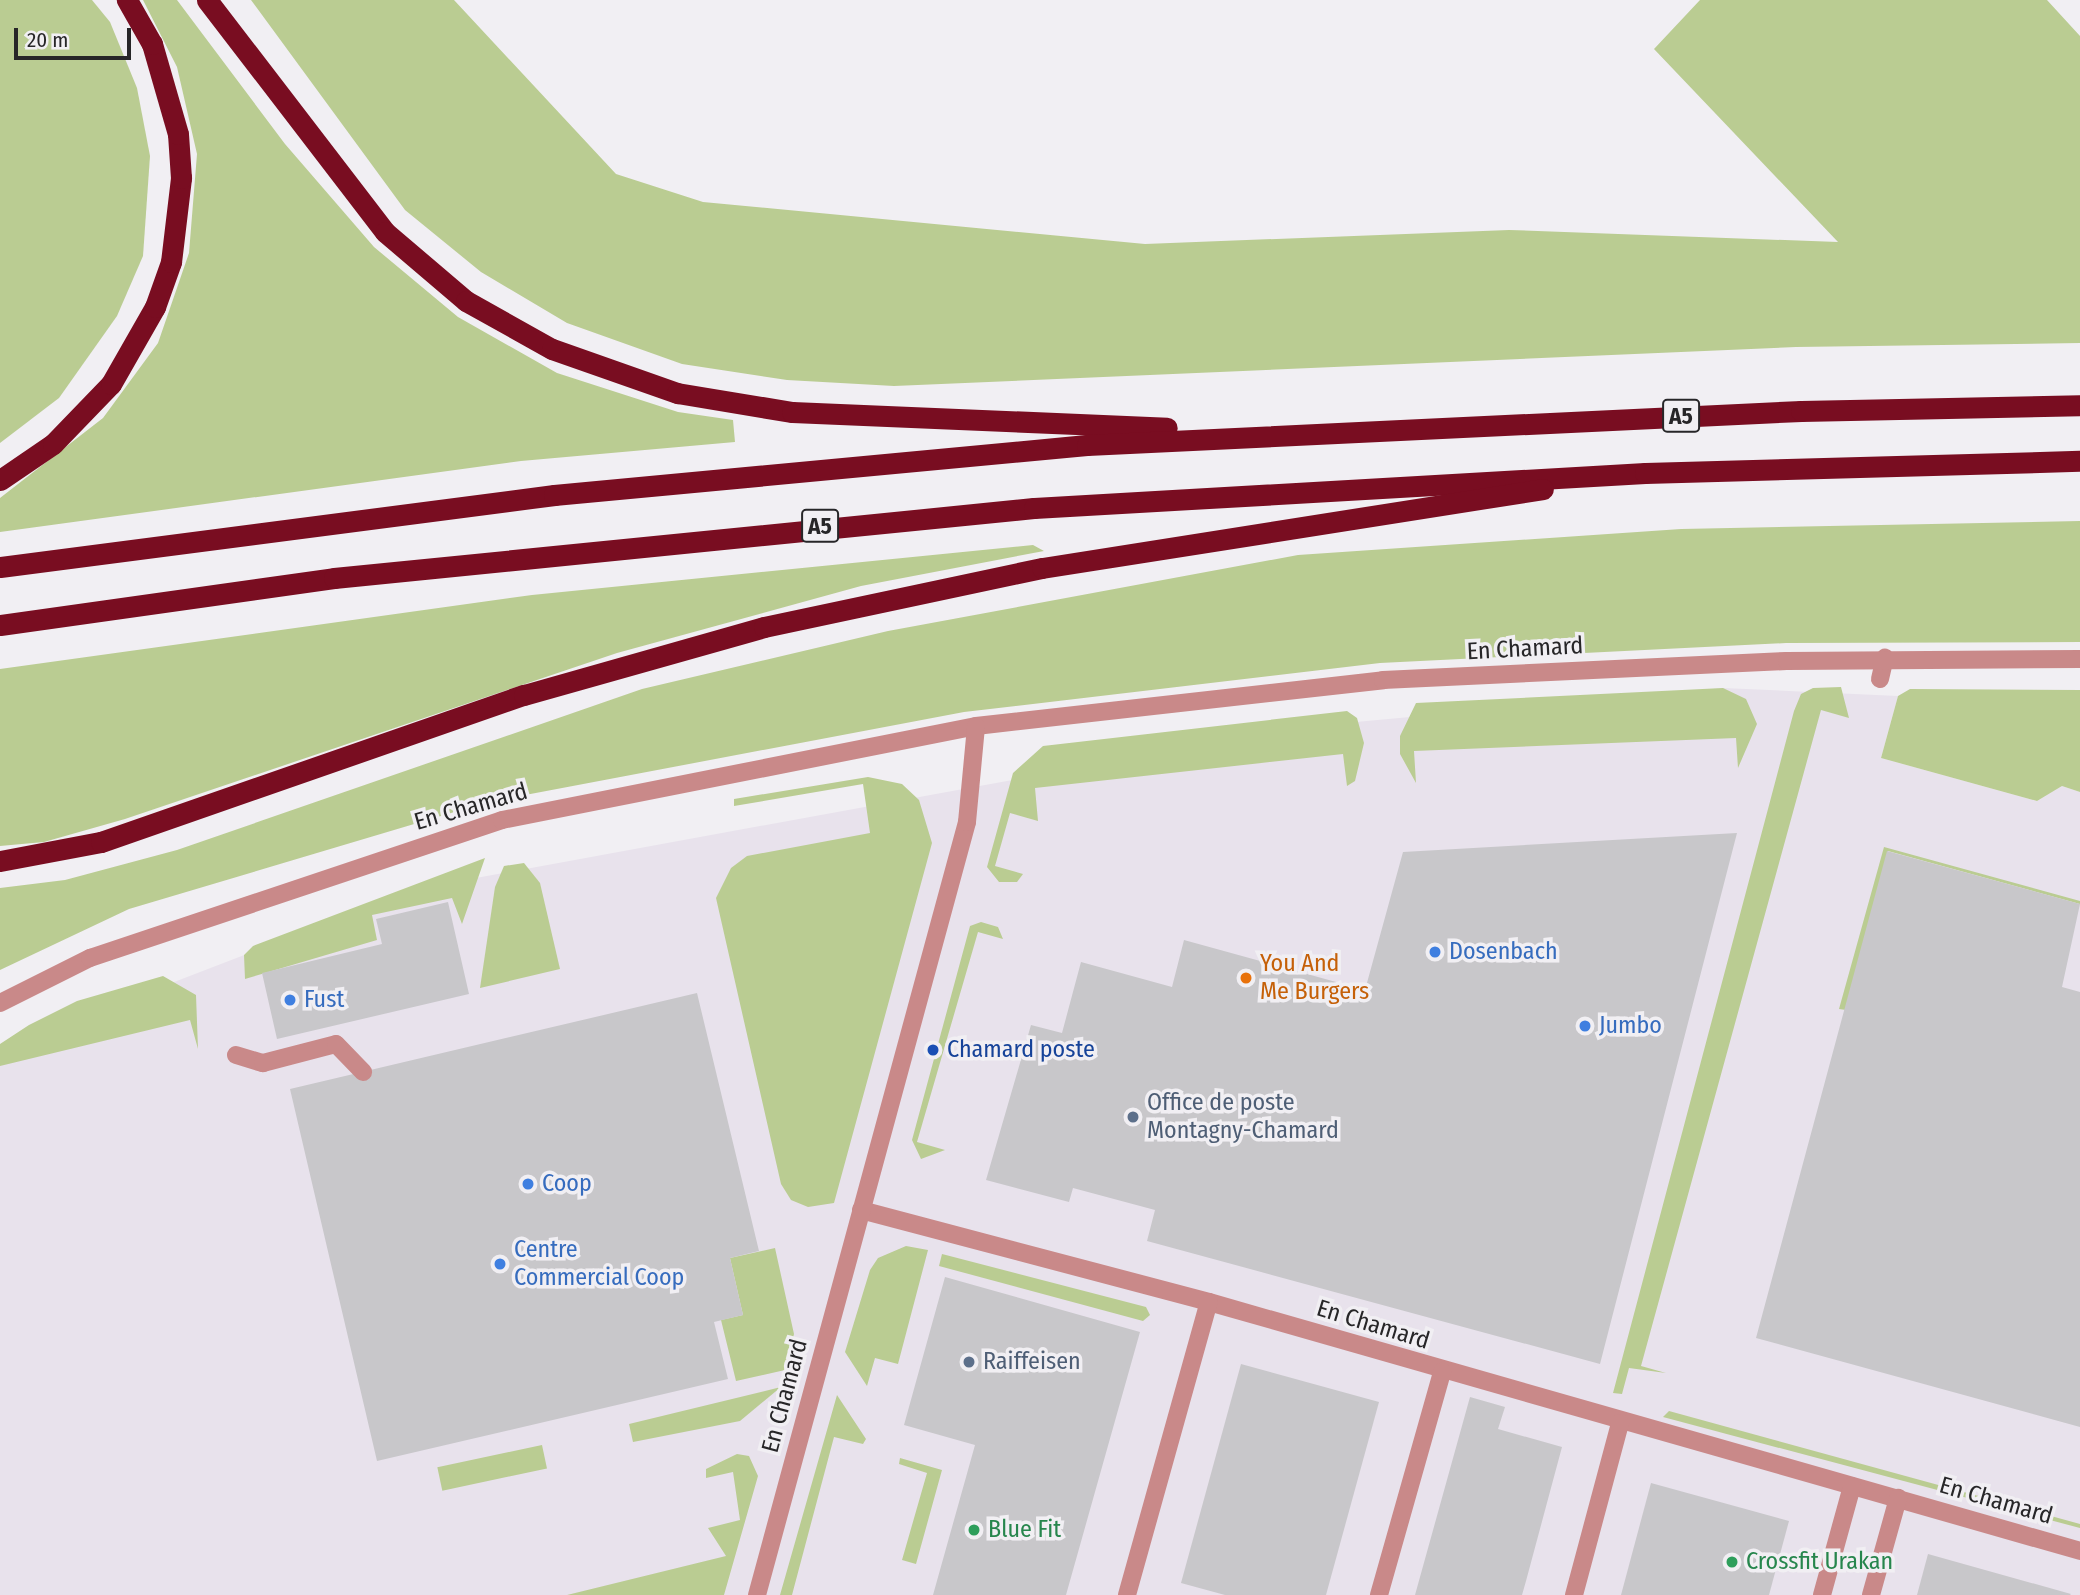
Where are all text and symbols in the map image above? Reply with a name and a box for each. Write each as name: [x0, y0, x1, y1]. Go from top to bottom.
scale bar: [18, 14, 135, 58]
text: 20 m: [27, 27, 68, 53]
road number: A5: [1662, 396, 1700, 436]
road number: A5: [801, 506, 839, 546]
street label: En Chamard: [1466, 632, 1584, 666]
street label: En Chamard: [411, 777, 531, 837]
place label: Dosenbach: [1449, 938, 1558, 966]
marker: Dosenbach: [1427, 944, 1443, 960]
place label: You And Me Burgers: [1260, 950, 1369, 1006]
marker: You And Me Burgers: [1238, 970, 1254, 986]
place label: Fust: [304, 986, 344, 1014]
marker: Fust: [282, 992, 298, 1008]
place label: Jumbo: [1599, 1012, 1662, 1040]
marker: Jumbo: [1577, 1018, 1593, 1034]
place label: Chamard poste: [947, 1036, 1095, 1064]
marker: Chamard poste: [925, 1042, 941, 1058]
place label: Office de poste Montagny-Chamard: [1147, 1089, 1339, 1145]
marker: Office de poste Montagny-Chamard: [1125, 1109, 1141, 1125]
place label: Coop: [542, 1170, 592, 1198]
marker: Coop: [520, 1176, 536, 1192]
place label: Centre Commercial Coop: [514, 1236, 684, 1292]
marker: Centre Commercial Coop: [492, 1256, 508, 1272]
street label: En Chamard: [1313, 1294, 1433, 1356]
street label: En Chamard: [756, 1336, 814, 1456]
place label: Raiffeisen: [983, 1348, 1081, 1376]
marker: Raiffeisen: [961, 1354, 977, 1370]
street label: En Chamard: [1936, 1471, 2056, 1531]
place label: Blue Fit: [988, 1516, 1061, 1544]
marker: Blue Fit: [966, 1522, 982, 1538]
place label: Crossfit Urakan: [1746, 1548, 1893, 1576]
marker: Crossfit Urakan: [1724, 1554, 1740, 1570]

